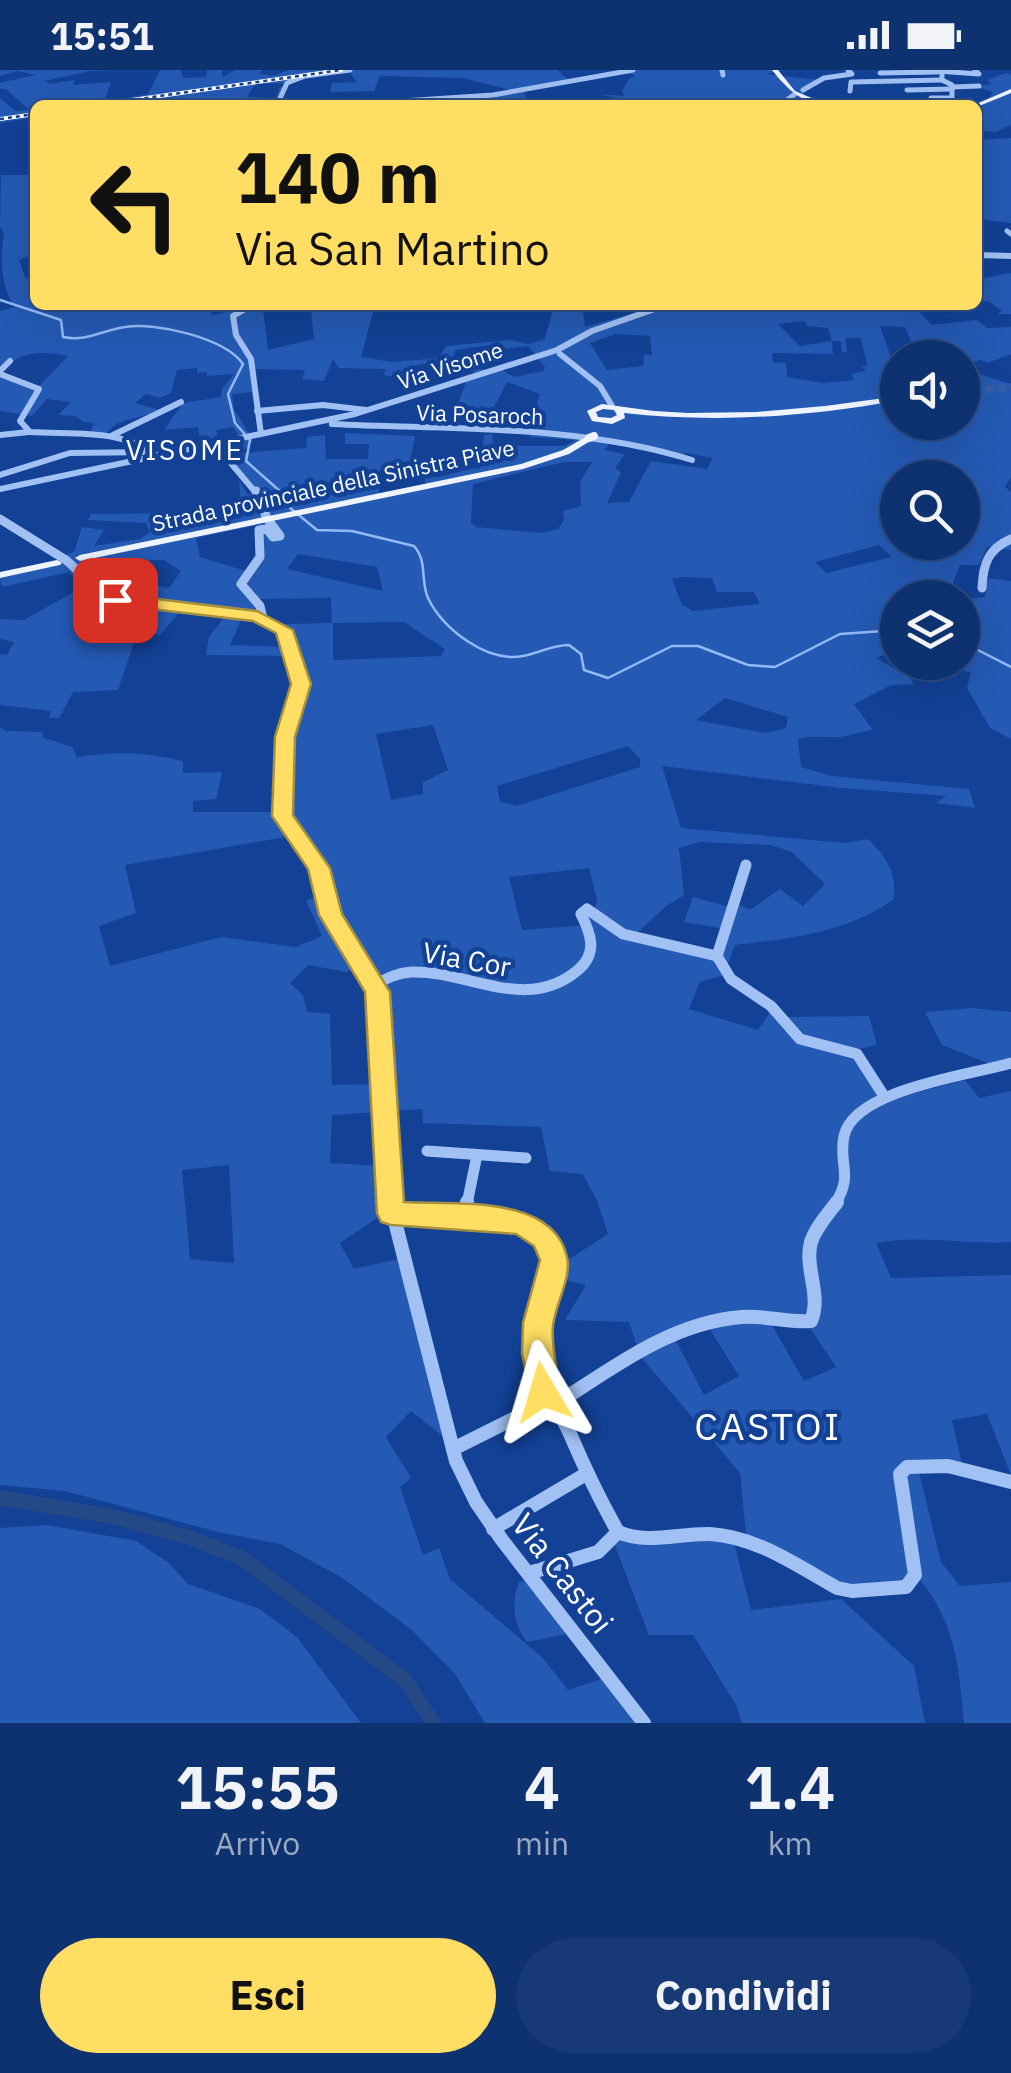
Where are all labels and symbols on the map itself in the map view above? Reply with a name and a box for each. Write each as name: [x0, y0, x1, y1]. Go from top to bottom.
street label: Via Visome: [394, 334, 506, 396]
street label: Via Posaroch: [416, 397, 544, 431]
district label: VISOME: [126, 431, 244, 468]
street label: Strada provinciale della Sinistra Piave: [149, 432, 517, 538]
pin: [73, 558, 158, 643]
street label: Via Cor: [420, 933, 514, 985]
position arrow: [491, 1340, 595, 1444]
district label: CASTOI: [694, 1401, 842, 1450]
street label: Via Castoi: [503, 1504, 623, 1642]

